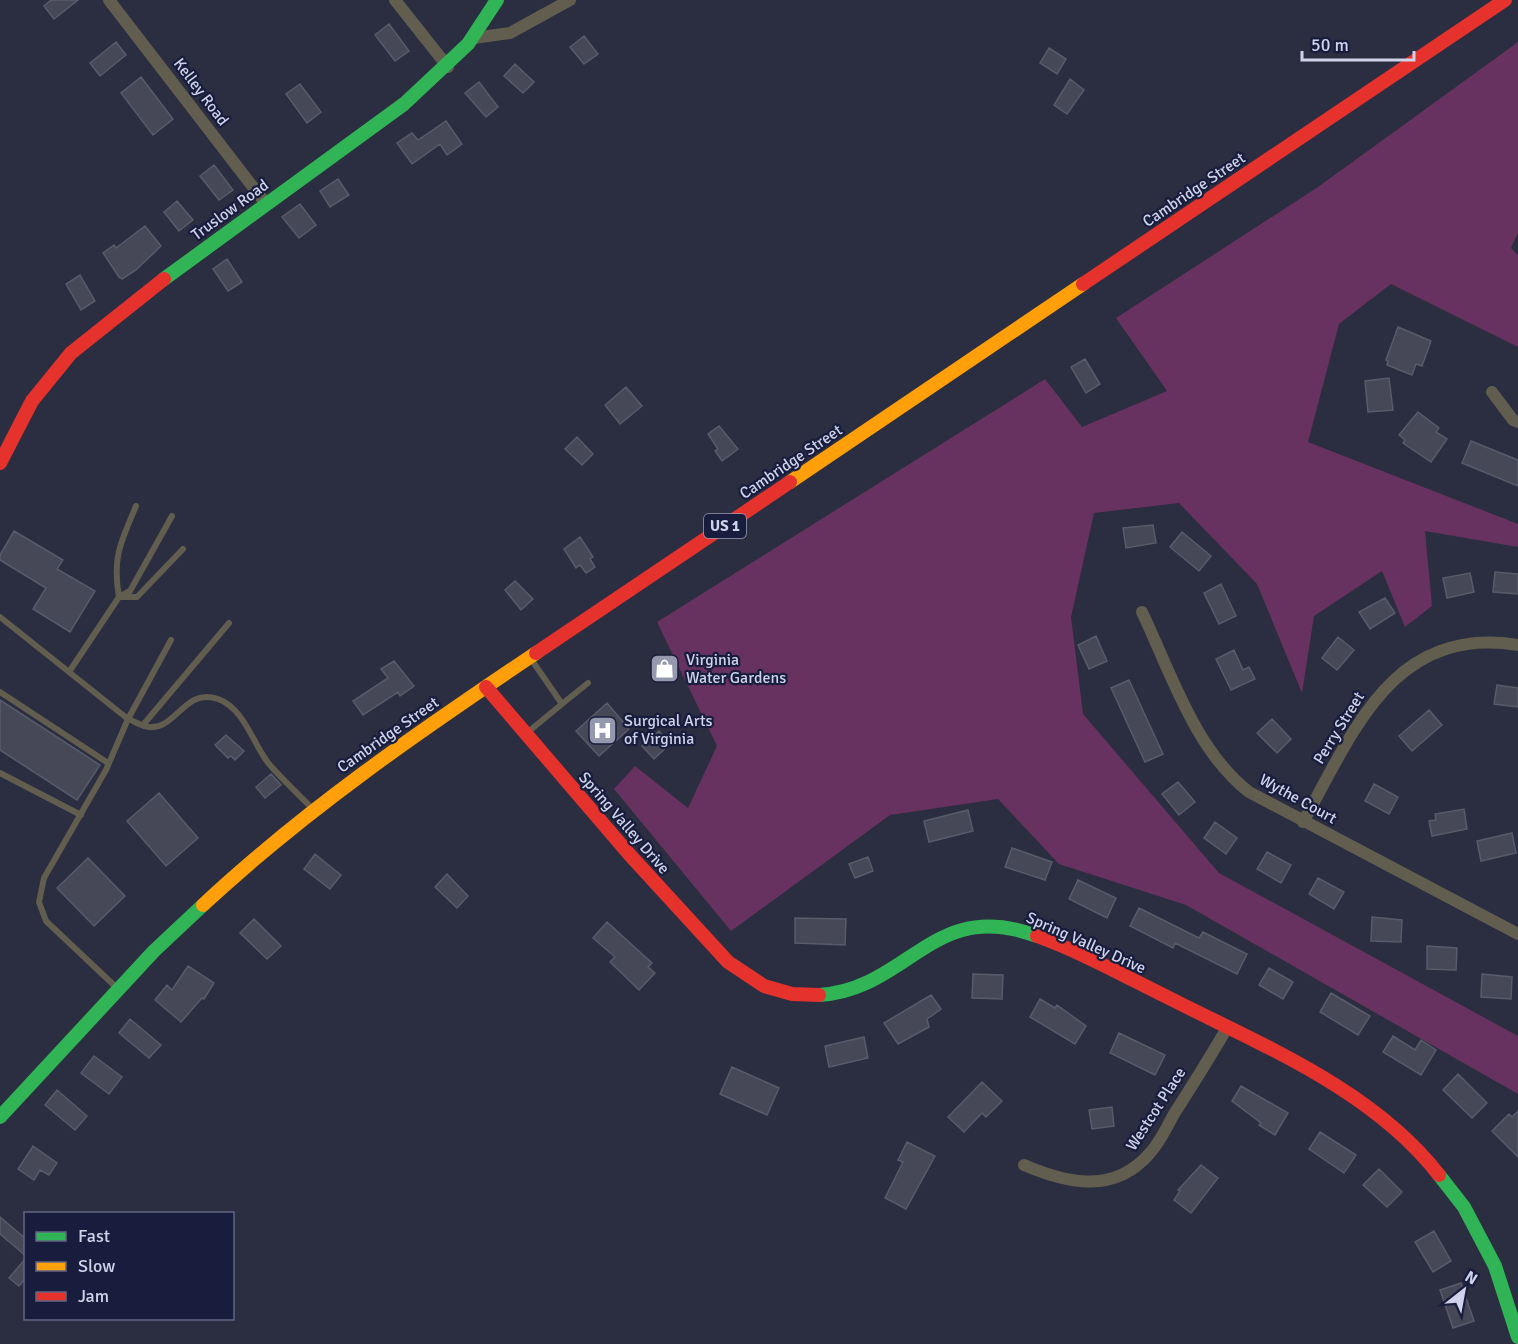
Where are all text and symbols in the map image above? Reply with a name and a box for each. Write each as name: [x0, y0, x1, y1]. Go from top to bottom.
scale bar: [1302, 24, 1414, 62]
text: 50 m: [1311, 34, 1349, 56]
street label: Kelley Road: [169, 54, 233, 130]
street label: Cambridge Street: [1139, 148, 1249, 232]
street label: Truslow Road: [187, 175, 273, 245]
street label: Cambridge Street: [736, 420, 846, 504]
road number: US 1: [704, 514, 746, 538]
place label: Virginia Water Gardens: [686, 650, 786, 688]
shop icon: Virginia Water Gardens: [649, 653, 681, 685]
street label: Perry Street: [1309, 688, 1369, 768]
street label: Cambridge Street: [333, 692, 443, 777]
place label: Surgical Arts of Virginia: [624, 711, 713, 749]
hospital icon: Surgical Arts of Virginia: [587, 714, 619, 746]
street label: Spring Valley Drive: [574, 768, 674, 878]
street label: Wythe Court: [1256, 770, 1341, 829]
street label: Spring Valley Drive: [1023, 908, 1149, 978]
street label: Westcot Place: [1122, 1064, 1190, 1154]
legend: [24, 1212, 234, 1320]
text: Fast: [78, 1225, 110, 1247]
text: Slow: [78, 1255, 115, 1277]
north arrow: [1434, 1260, 1494, 1320]
text: N: [1461, 1267, 1481, 1289]
text: Jam: [78, 1285, 109, 1307]

